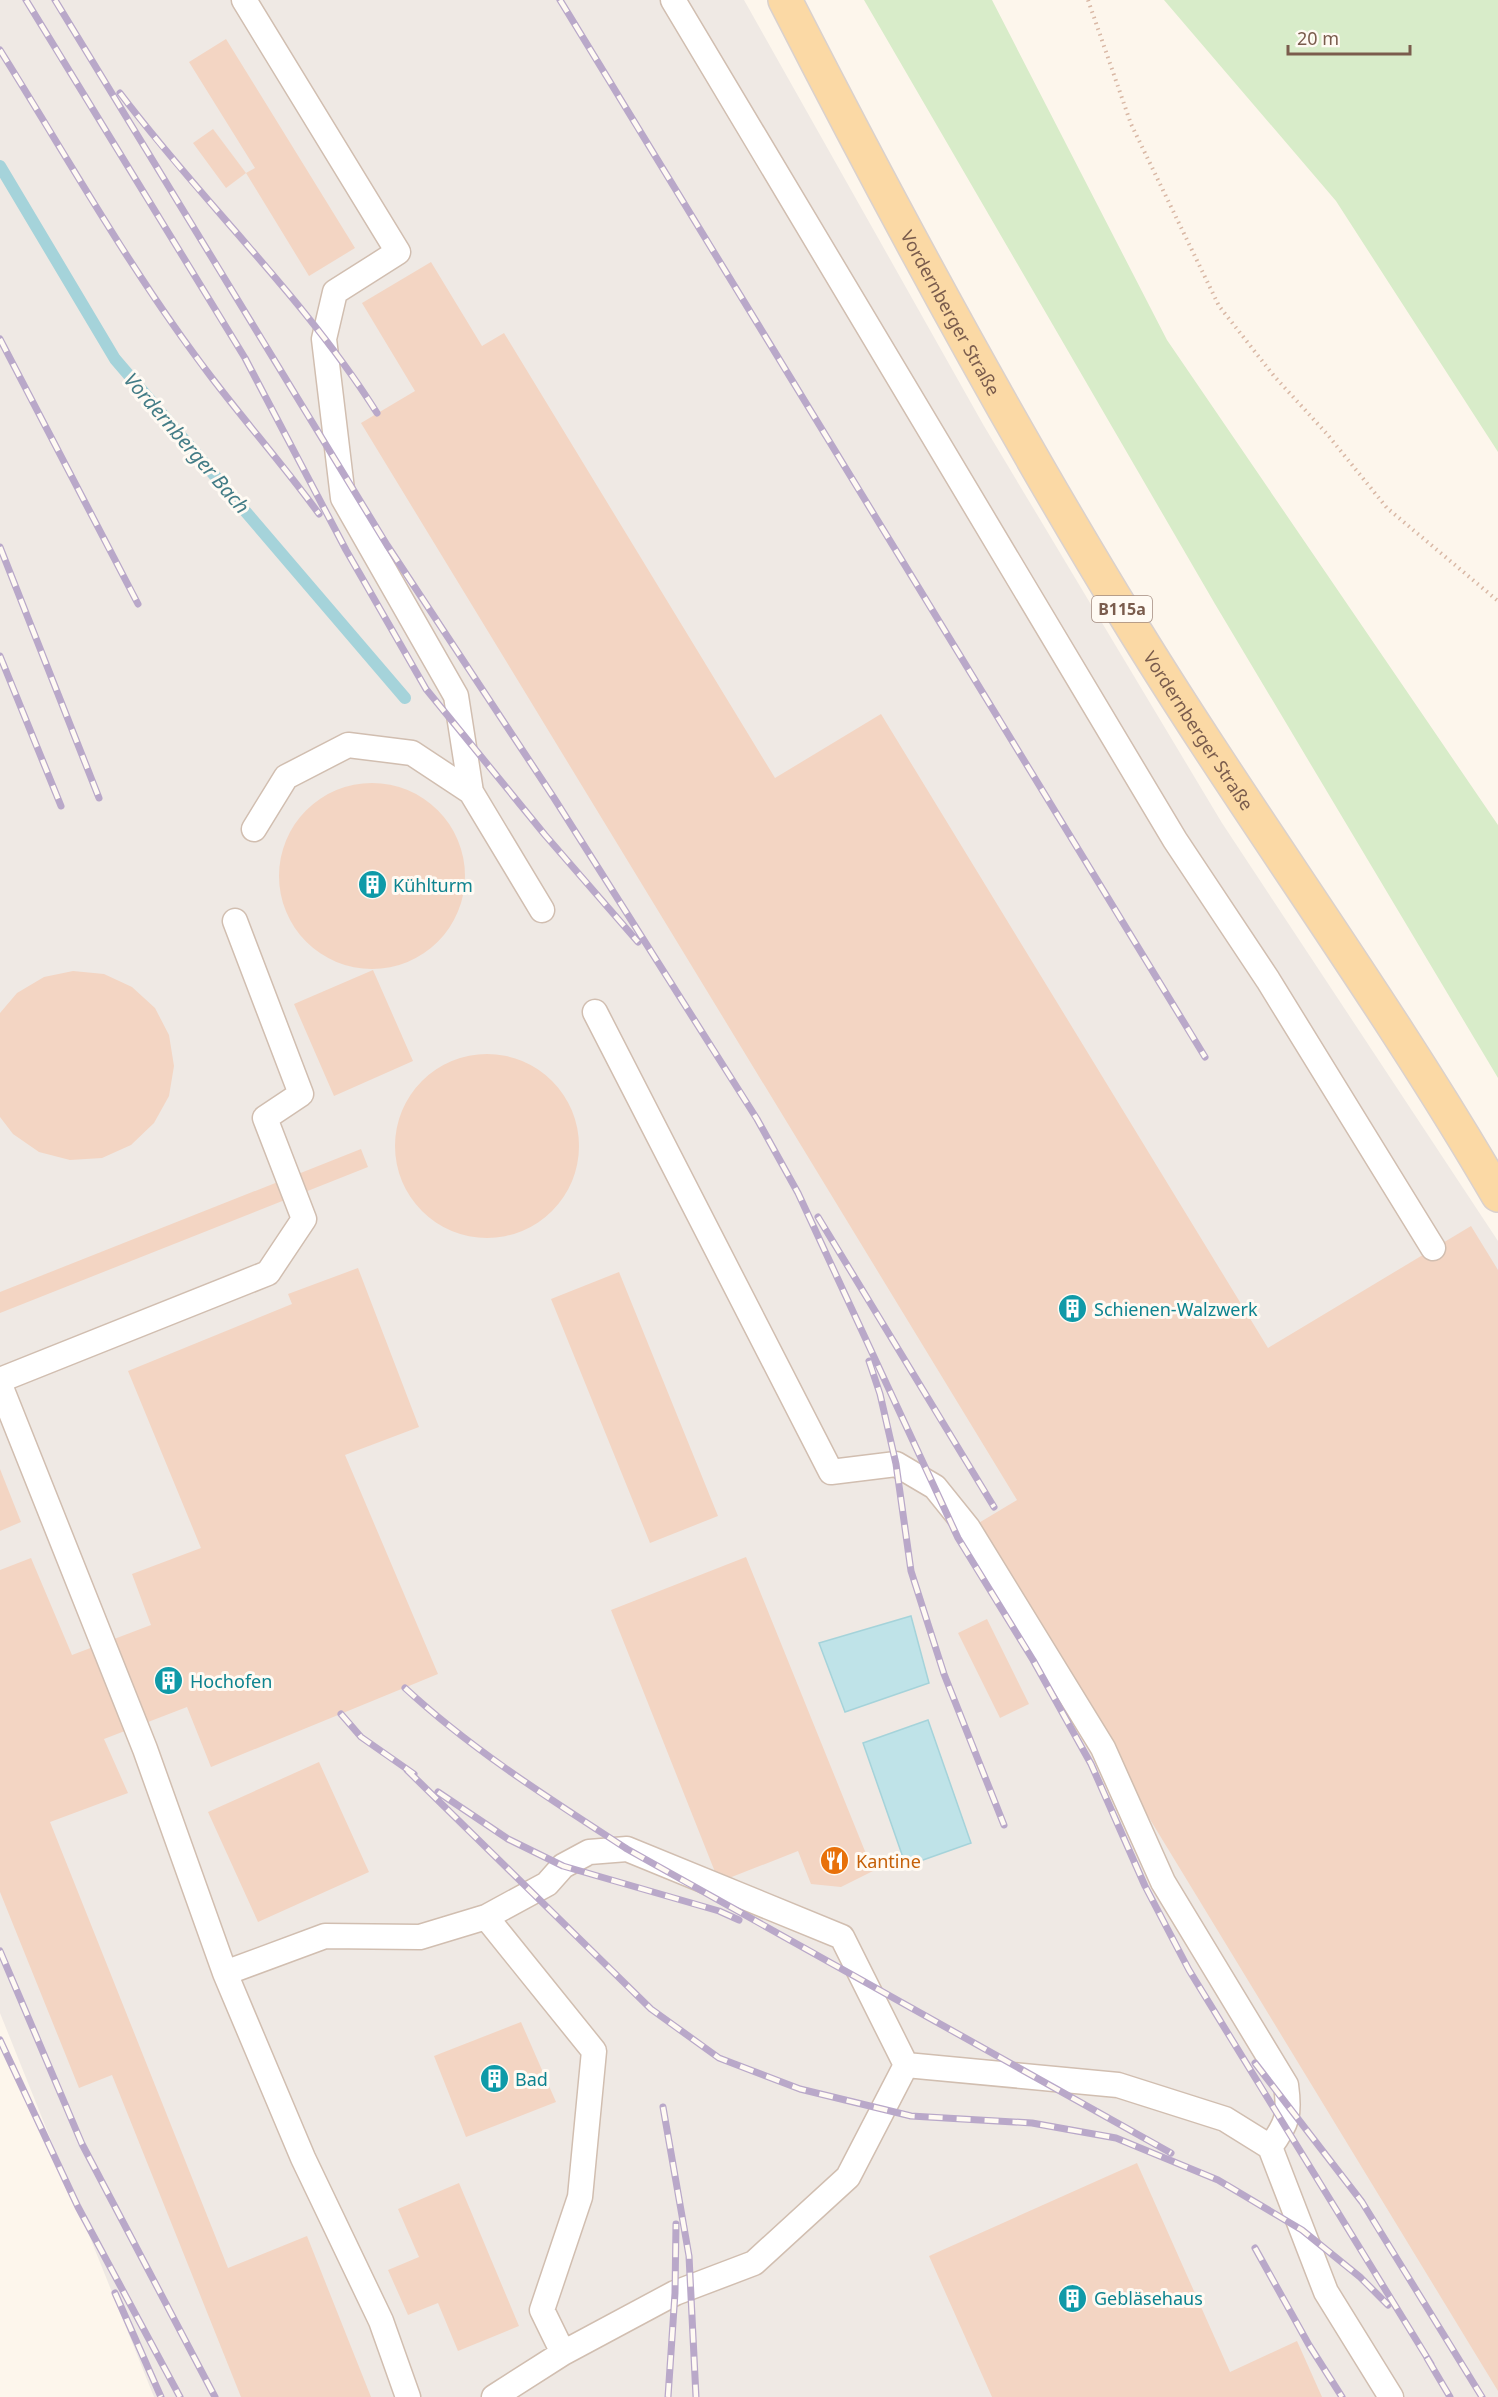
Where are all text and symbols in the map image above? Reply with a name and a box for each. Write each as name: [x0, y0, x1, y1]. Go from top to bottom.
scale bar: [1288, 18, 1410, 56]
text: 20 m: [1297, 26, 1339, 50]
street label: Vordernberger Straße: [896, 226, 1006, 400]
water label: Vordernberger Bach: [118, 367, 256, 519]
road number: B115a: [1092, 596, 1152, 622]
street label: Vordernberger Straße: [1138, 646, 1259, 815]
building icon: Kühlturm: [356, 869, 388, 901]
place label: Kühlturm: [393, 873, 473, 897]
building icon: Schienen-Walzwerk: [1057, 1293, 1089, 1325]
place label: Schienen-Walzwerk: [1094, 1297, 1258, 1321]
building icon: Hochofen: [153, 1665, 185, 1697]
place label: Hochofen: [190, 1669, 272, 1693]
restaurant icon: Kantine: [819, 1845, 851, 1877]
place label: Kantine: [856, 1849, 921, 1873]
building icon: Bad: [478, 2063, 510, 2095]
place label: Bad: [515, 2067, 548, 2091]
building icon: Gebläsehaus: [1057, 2282, 1089, 2314]
place label: Gebläsehaus: [1094, 2286, 1203, 2310]

